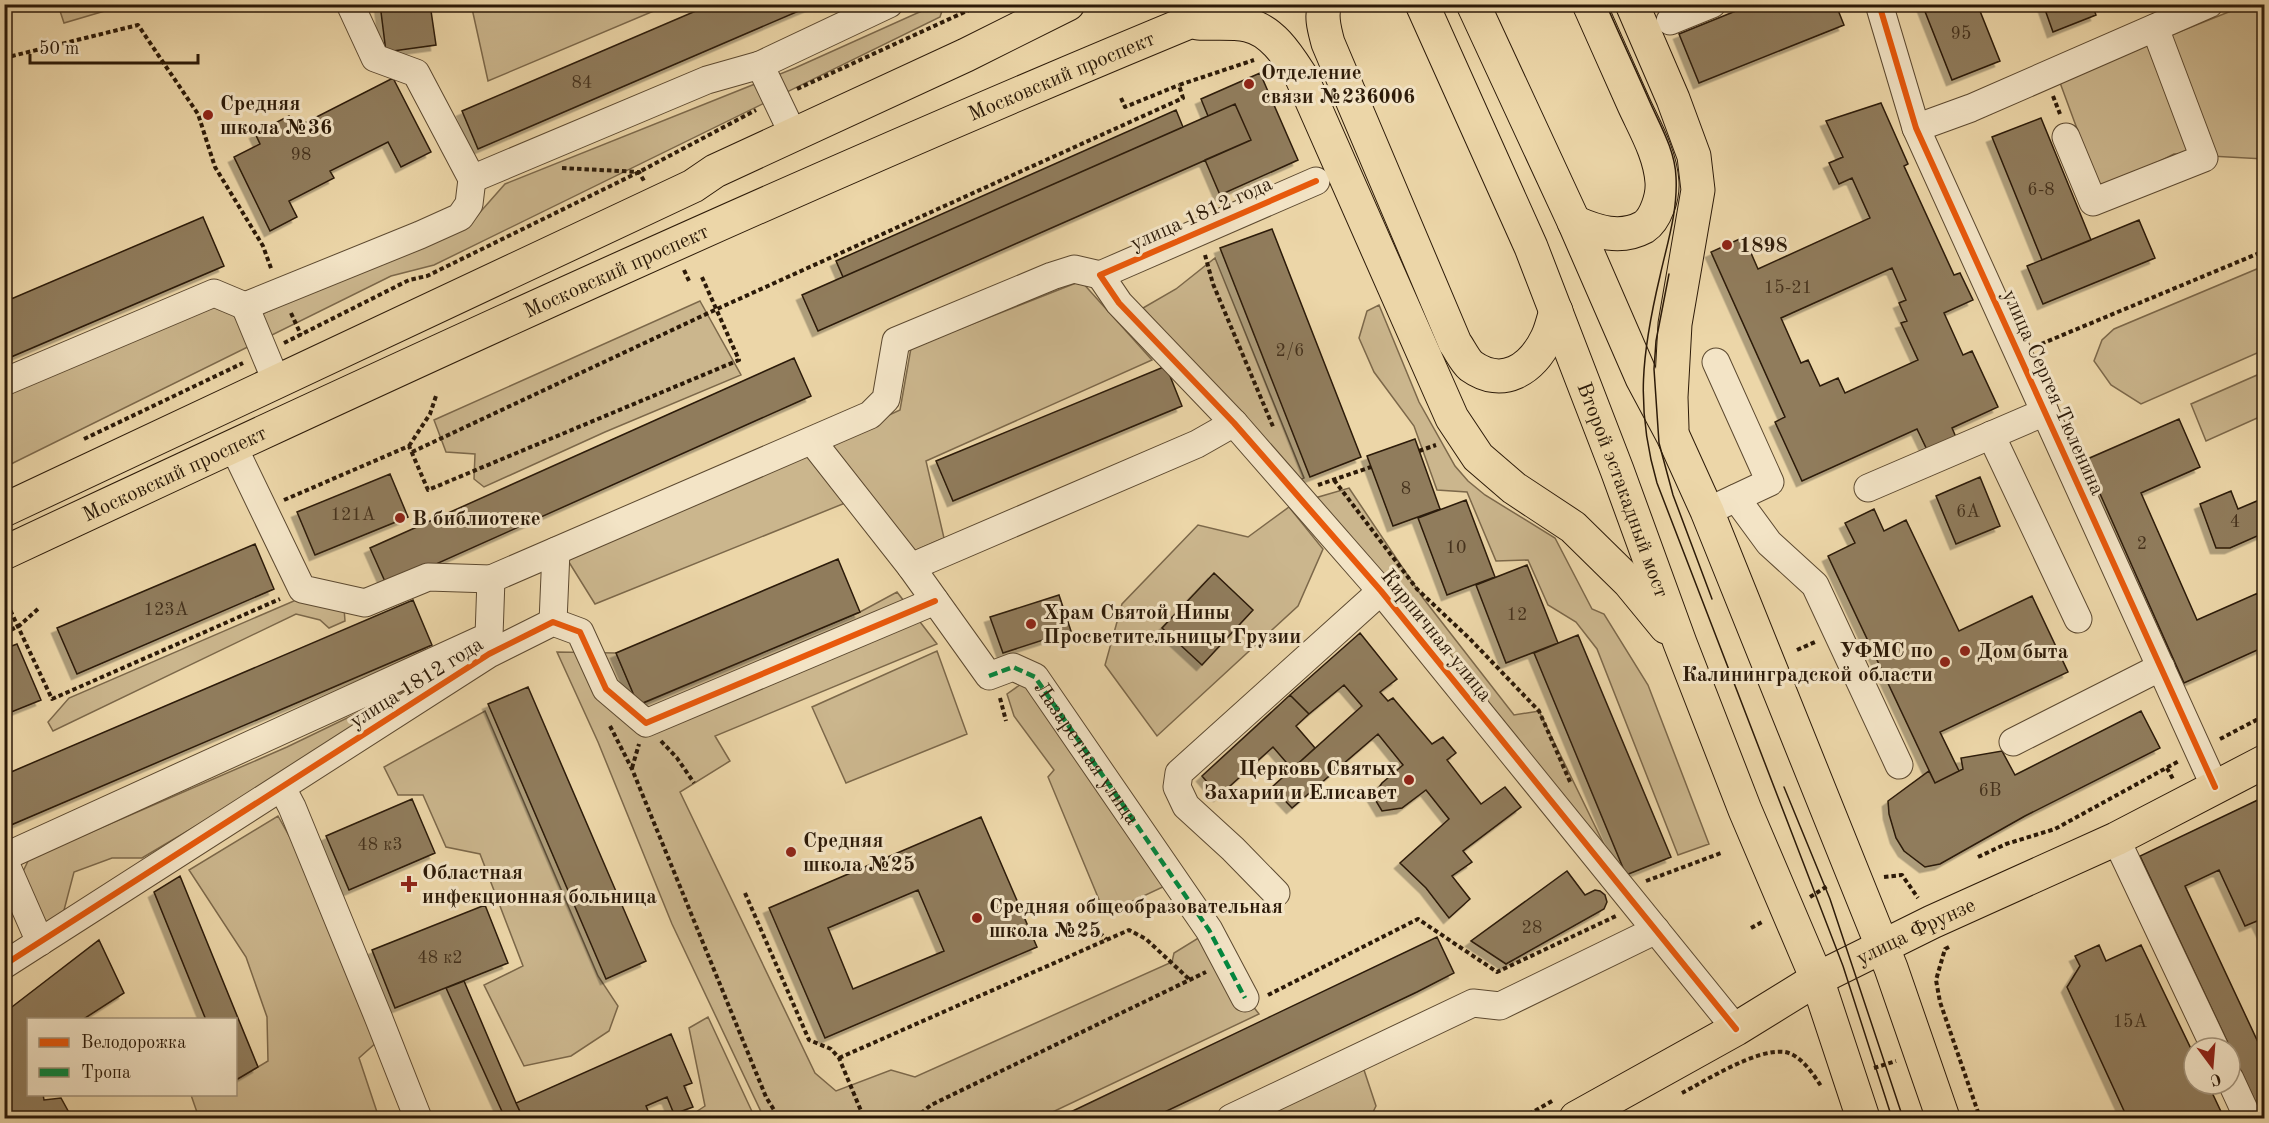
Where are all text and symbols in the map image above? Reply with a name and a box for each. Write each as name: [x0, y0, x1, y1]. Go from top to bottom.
house number: 95: [1951, 25, 1971, 43]
scale bar: [30, 27, 198, 65]
street label: Московский проспект: [966, 29, 1158, 126]
text: 50 m: [39, 40, 79, 58]
place label: Отделение связи №236006: [1261, 63, 1415, 108]
house number: 84: [572, 74, 592, 92]
marker: Отделение связи №236006: [1242, 77, 1256, 91]
place label: Средняя школа №36: [220, 94, 332, 139]
marker: Средняя школа №36: [201, 108, 215, 122]
house number: 98: [291, 146, 311, 164]
street label: улица 1812 года: [1128, 174, 1276, 255]
house number: 6-8: [2027, 181, 2055, 199]
street label: Московский проспект: [521, 221, 712, 323]
place label: 1898: [1739, 236, 1788, 257]
marker: 1898: [1720, 238, 1734, 252]
house number: 15-21: [1764, 279, 1812, 297]
street label: улица Сергея Тюленина: [1998, 287, 2107, 499]
house number: 2/6: [1276, 342, 1304, 360]
street label: Второй эстакадный мост: [1572, 380, 1672, 601]
street label: Московский проспект: [80, 423, 270, 527]
house number: 8: [1401, 480, 1411, 498]
house number: 6А: [1956, 503, 1980, 521]
house number: 121А: [330, 506, 376, 524]
place label: В библиотеке: [412, 509, 541, 530]
marker: В библиотеке: [393, 511, 407, 525]
house number: 4: [2230, 513, 2240, 531]
house number: 2: [2137, 535, 2147, 553]
house number: 10: [1446, 539, 1466, 557]
street label: Кирпичная улица: [1376, 566, 1495, 706]
house number: 123А: [143, 601, 189, 619]
place label: Храм Святой Нины Просветительницы Грузии: [1043, 603, 1301, 648]
house number: 12: [1507, 606, 1527, 624]
marker: Храм Святой Нины Просветительницы Грузии: [1024, 617, 1038, 631]
street label: улица 1812 года: [346, 634, 487, 733]
place label: УФМС по Калининградской области: [1682, 641, 1933, 686]
place label: Дом быта: [1977, 642, 2069, 663]
marker: Дом быта: [1958, 644, 1972, 658]
marker: УФМС по Калининградской области: [1938, 655, 1952, 669]
street label: Лазаретная улица: [1029, 678, 1142, 829]
place label: Церковь Святых Захарии и Елисавет: [1204, 759, 1397, 804]
marker: Церковь Святых Захарии и Елисавет: [1402, 773, 1416, 787]
house number: 6В: [1979, 782, 2001, 800]
place label: Средняя школа №25: [803, 831, 915, 876]
house number: 48 к3: [357, 836, 403, 854]
marker: Средняя школа №25: [784, 845, 798, 859]
place label: Областная инфекционная больница: [422, 863, 657, 908]
marker: Областная инфекционная больница: [400, 875, 418, 893]
street label: улица Фрунзе: [1853, 895, 1979, 970]
place label: Средняя общеобразовательная школа №25: [989, 897, 1283, 942]
marker: Средняя общеобразовательная школа №25: [970, 911, 984, 925]
house number: 28: [1522, 919, 1542, 937]
house number: 48 к2: [417, 949, 463, 967]
house number: 15А: [2113, 1013, 2148, 1031]
legend: [27, 1018, 237, 1096]
text: Велодорожка: [81, 1034, 186, 1052]
north arrow: [2182, 1036, 2242, 1096]
text: Тропа: [81, 1064, 131, 1082]
text: С: [2208, 1069, 2223, 1088]

